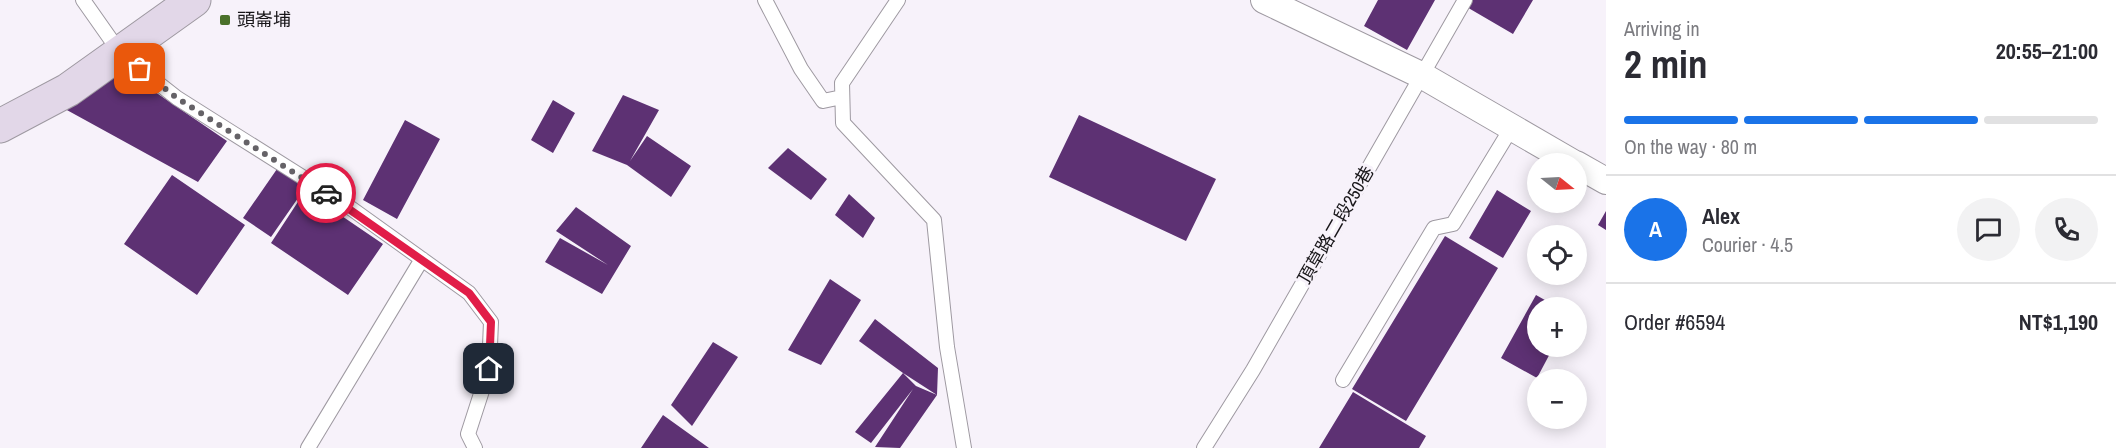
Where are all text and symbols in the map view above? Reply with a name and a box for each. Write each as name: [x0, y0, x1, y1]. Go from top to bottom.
place label: 頭崙埔: [237, 7, 291, 32]
marker: 頭崙埔: [218, 13, 232, 27]
text: Arriving in: [1624, 15, 1700, 42]
text: 20:55–21:00: [1996, 36, 2098, 66]
text: 2 min: [1624, 38, 1708, 90]
pin: [114, 43, 165, 94]
icon: bag: [123, 52, 156, 85]
text: On the way · 80 m: [1624, 133, 1757, 160]
north arrow: [1527, 153, 1587, 213]
map controls: [1527, 153, 1587, 429]
street label: 頂草路二段250巷: [1292, 161, 1380, 288]
courier: [296, 163, 356, 223]
icon: car: [310, 177, 343, 210]
button: chat: [1957, 198, 2020, 261]
button: phone: [2035, 198, 2098, 261]
text: Alex: [1702, 201, 1740, 231]
text: A: [1649, 214, 1662, 244]
button: locate: [1527, 225, 1587, 285]
text: Courier · 4.5: [1702, 231, 1793, 258]
button: +: [1527, 297, 1587, 357]
text: Order #6594: [1624, 307, 1725, 337]
text: NT$1,190: [2019, 307, 2098, 337]
pin: [463, 343, 514, 394]
icon: home: [472, 352, 505, 385]
button: −: [1527, 369, 1587, 429]

